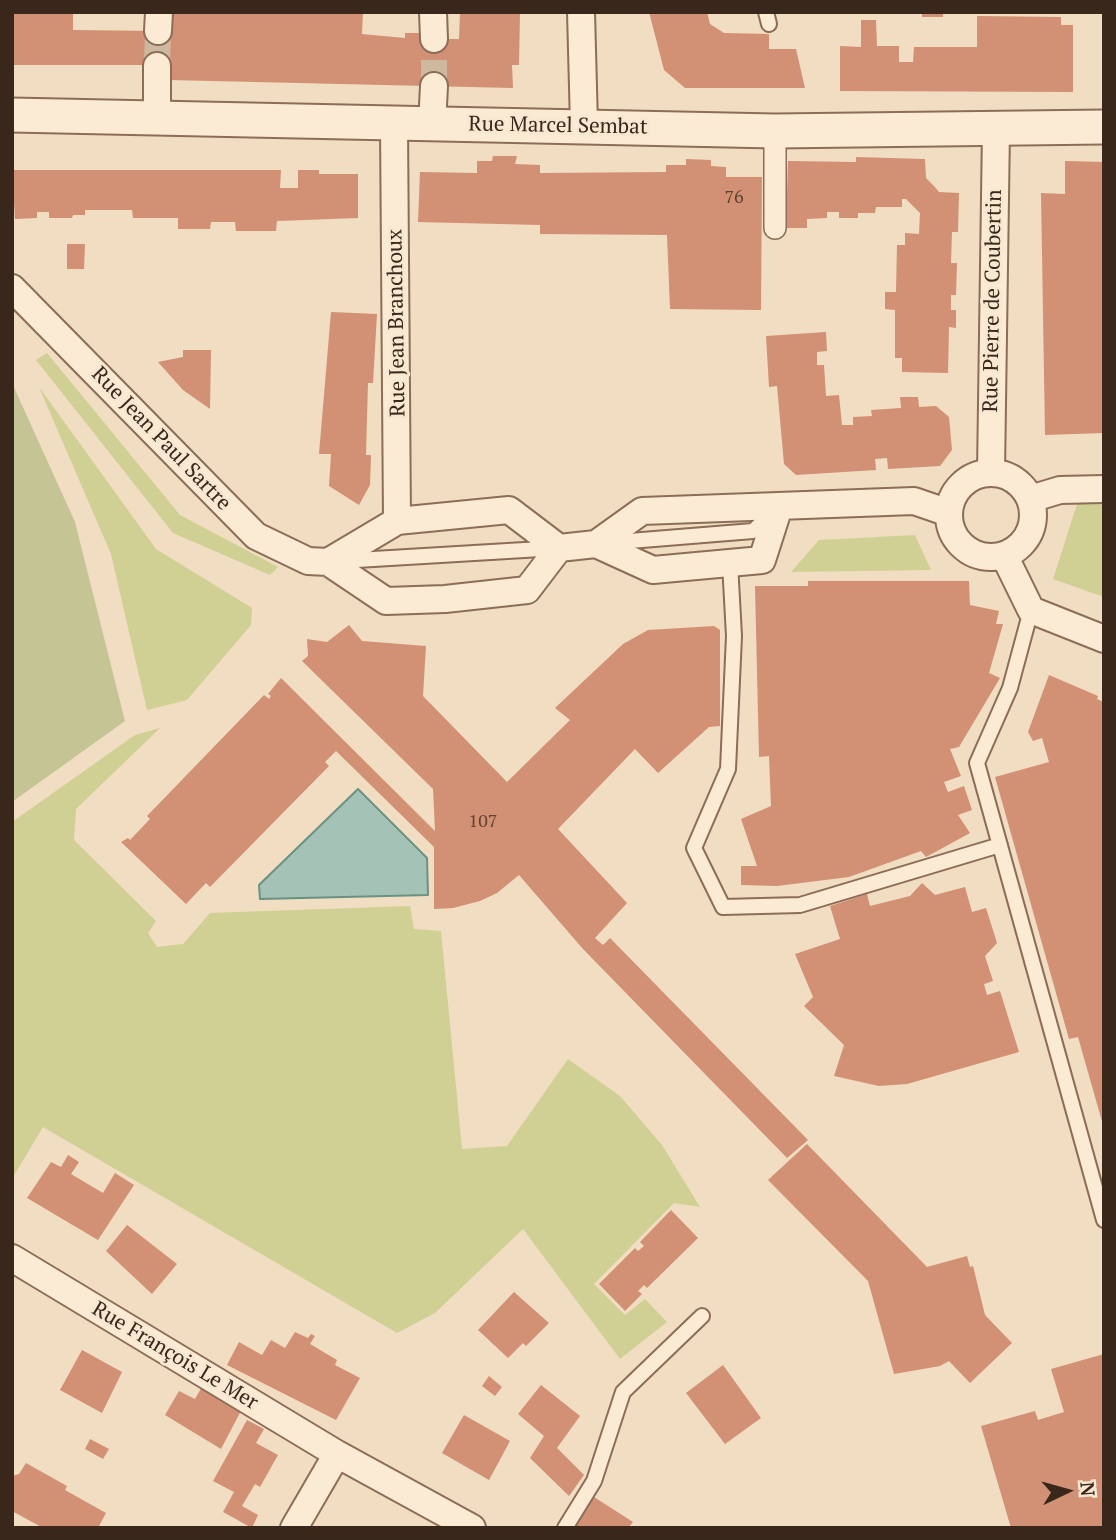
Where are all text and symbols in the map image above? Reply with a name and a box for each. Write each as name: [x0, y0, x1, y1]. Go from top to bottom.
street label: Rue Marcel Sembat: [468, 112, 648, 140]
house number: 76: [724, 187, 744, 209]
street label: Rue Pierre de Coubertin: [978, 189, 1008, 413]
street label: Rue Jean Branchoux: [383, 229, 411, 417]
street label: Rue Jean Paul Sartre: [86, 362, 236, 516]
house number: 107: [469, 811, 497, 833]
street label: Rue François Le Mer: [87, 1296, 263, 1416]
north arrow: [1032, 1456, 1102, 1526]
text: N: [1075, 1481, 1101, 1497]

